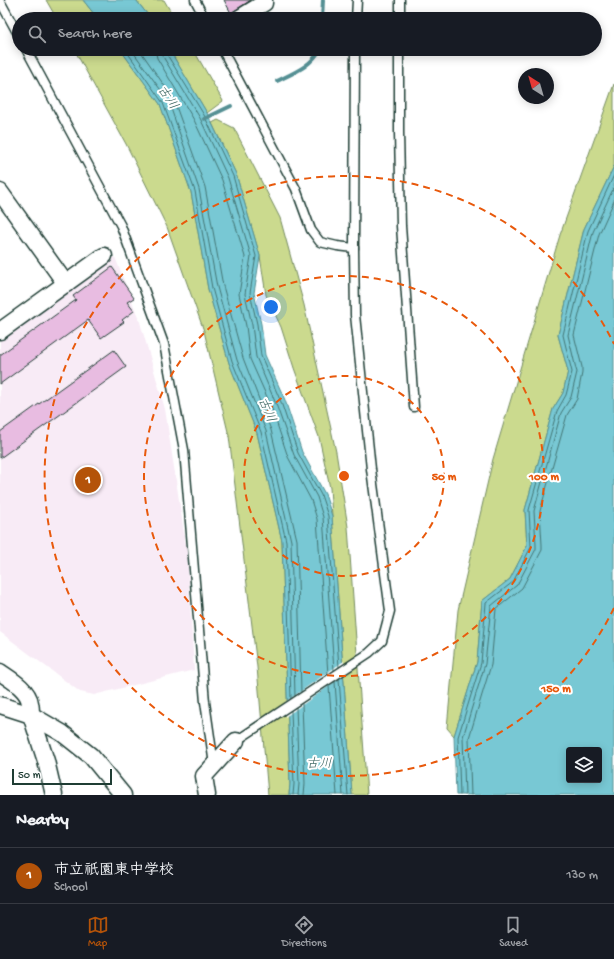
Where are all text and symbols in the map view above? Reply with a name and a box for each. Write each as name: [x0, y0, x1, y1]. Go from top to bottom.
search box: [12, 12, 602, 56]
icon: search: [26, 23, 48, 45]
text: Search here: [58, 25, 132, 43]
north arrow: [518, 68, 554, 104]
water label: 古川: [154, 82, 181, 113]
your location: [261, 297, 281, 317]
water label: 古川: [254, 395, 279, 425]
pin: 1: [75, 465, 101, 495]
centre of rings: [337, 469, 351, 483]
text: 50 m: [432, 471, 457, 485]
text: 100 m: [528, 471, 559, 485]
text: 150 m: [540, 683, 571, 697]
map controls: [566, 747, 602, 783]
button: layers: [566, 747, 602, 783]
water label: 古川: [306, 756, 332, 772]
scale bar: [12, 767, 112, 786]
text: 50 m: [18, 770, 40, 782]
text: Nearby: [16, 811, 69, 831]
text: 市立祇園東中学校: [54, 862, 174, 880]
text: 1: [26, 868, 32, 883]
text: 130 m: [566, 868, 598, 883]
text: School: [54, 880, 88, 895]
tab: Map: [87, 914, 109, 950]
tab: Directions: [282, 914, 326, 950]
tab: Saved: [499, 914, 527, 950]

